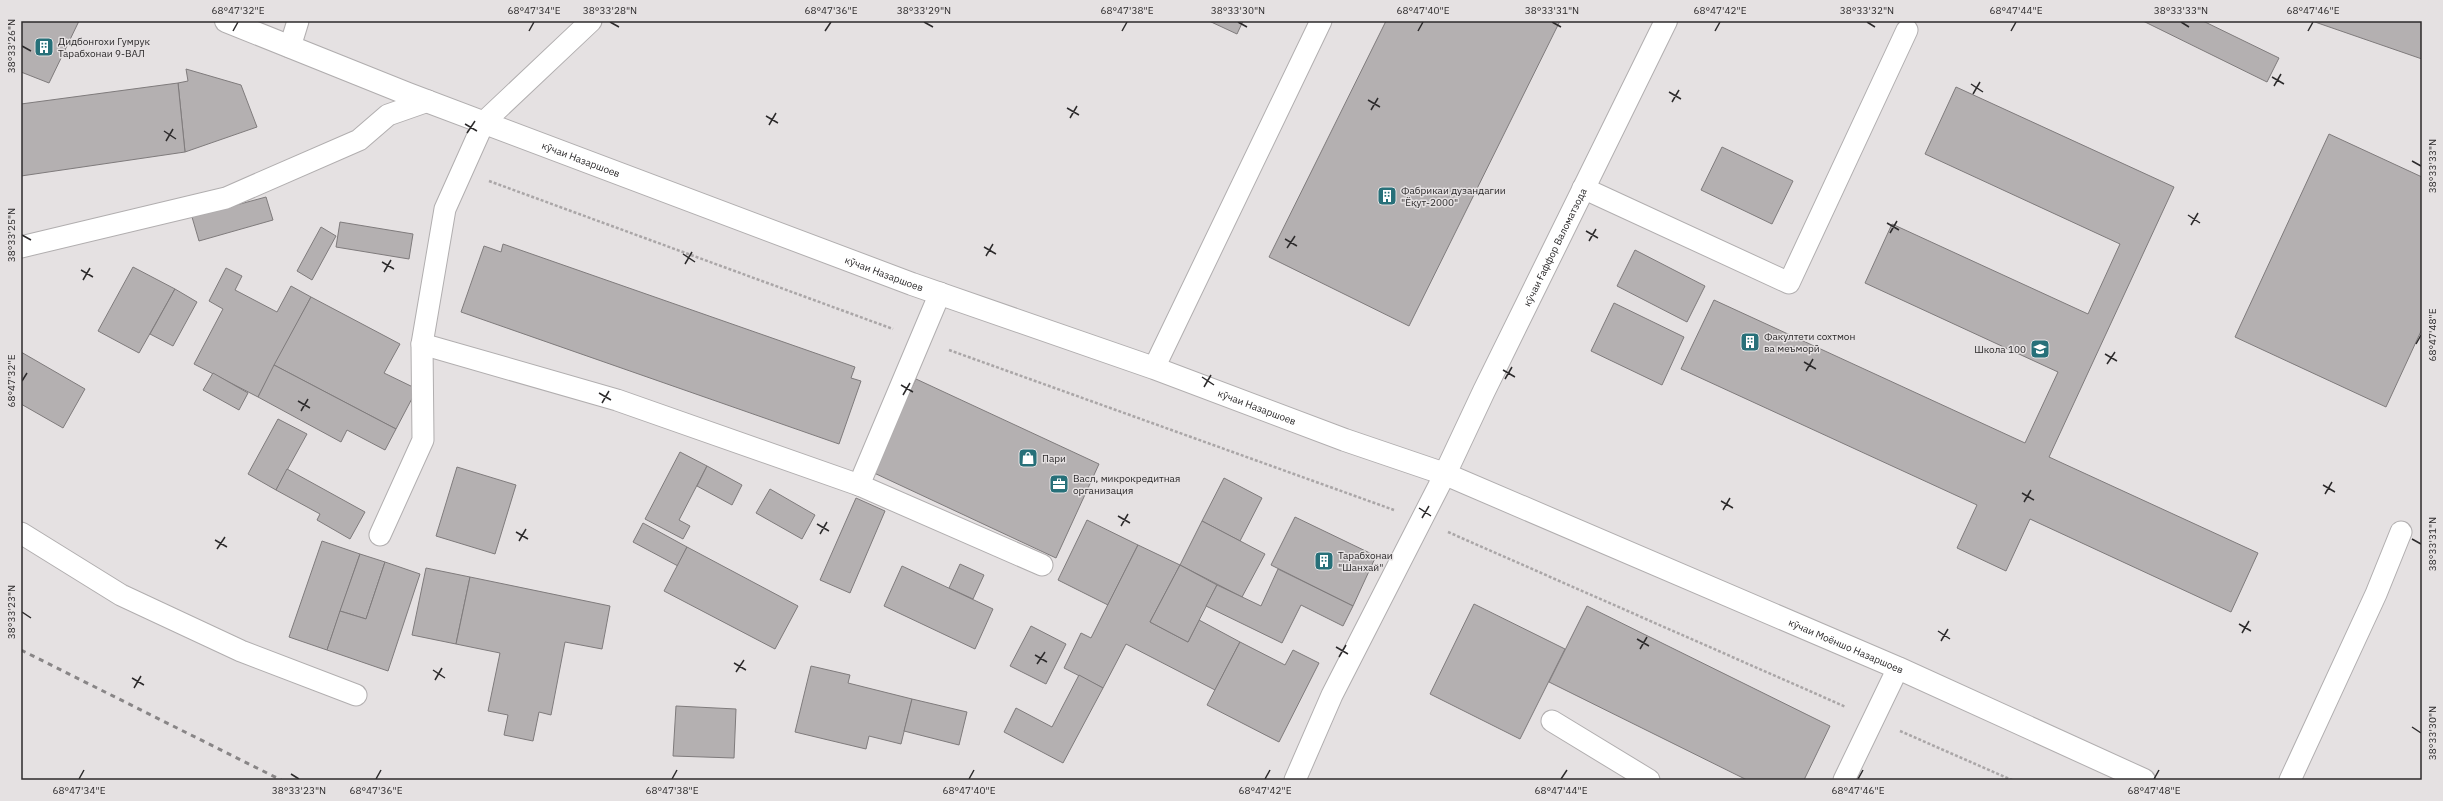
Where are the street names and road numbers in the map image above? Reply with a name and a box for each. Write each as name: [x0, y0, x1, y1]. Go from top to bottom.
street label: кӯчаи Назаршоев: [540, 139, 622, 180]
street label: кӯчаи Ғаффор Валоматзода: [1521, 185, 1590, 309]
street label: кӯчаи Назаршоев: [843, 253, 925, 294]
street label: кӯчаи Назаршоев: [1216, 387, 1298, 428]
street label: кӯчаи Моёншо Назаршоев: [1786, 616, 1905, 677]

